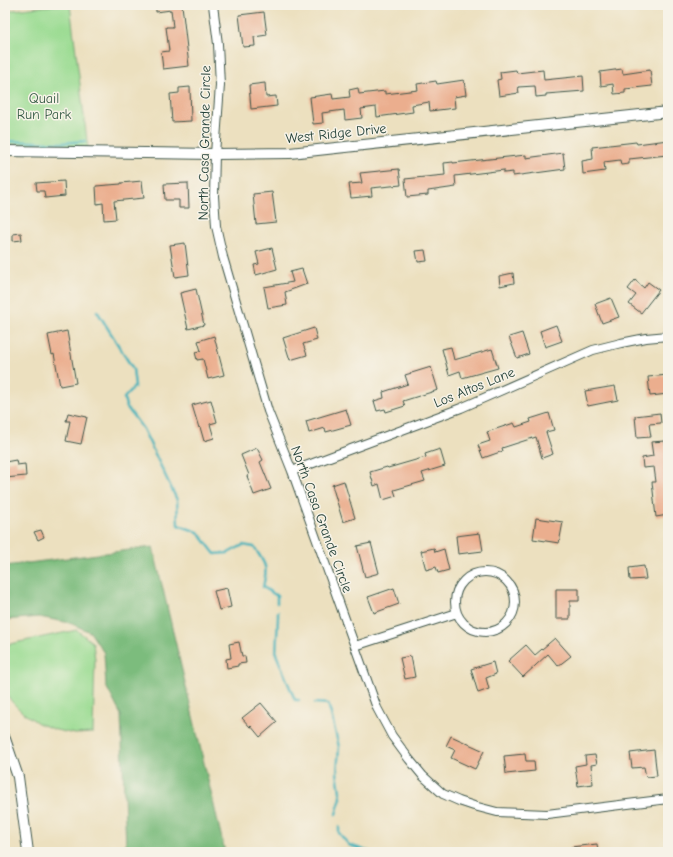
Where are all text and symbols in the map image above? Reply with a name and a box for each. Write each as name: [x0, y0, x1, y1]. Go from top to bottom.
street label: North Casa Grande Circle: [195, 65, 214, 221]
park label: Quail Run Park: [17, 90, 72, 123]
street label: West Ridge Drive: [285, 120, 387, 147]
street label: Los Altos Lane: [431, 363, 517, 411]
street label: North Casa Grande Circle: [287, 443, 356, 595]

